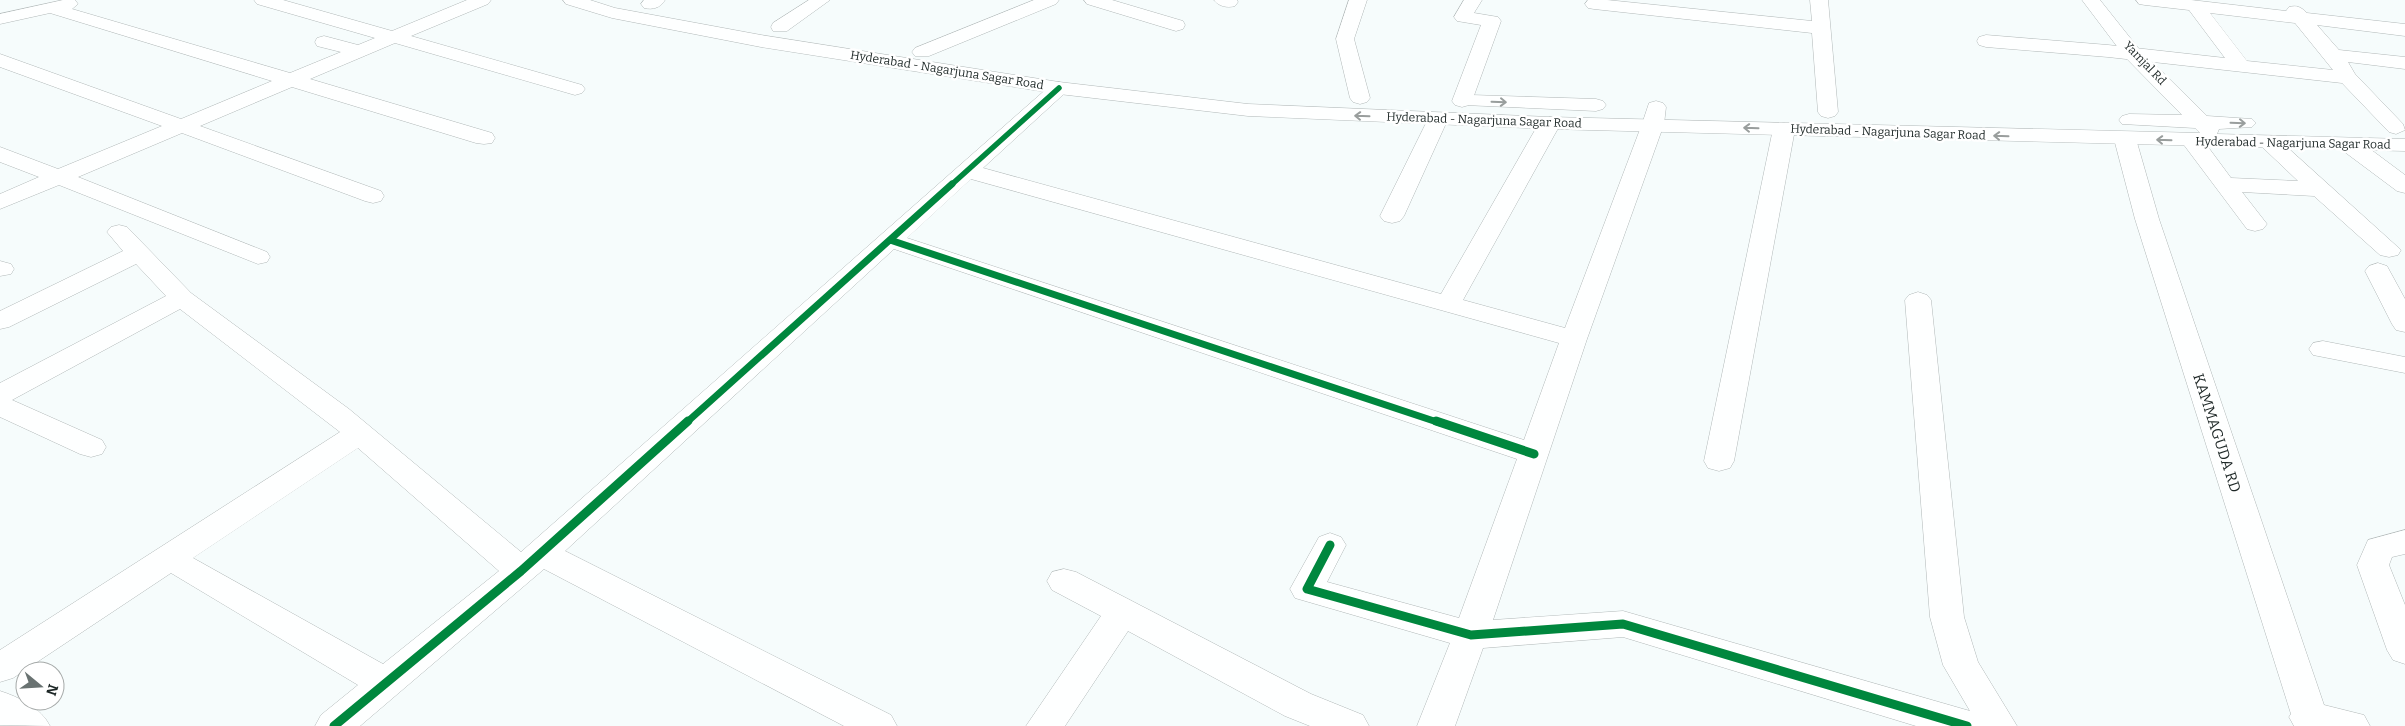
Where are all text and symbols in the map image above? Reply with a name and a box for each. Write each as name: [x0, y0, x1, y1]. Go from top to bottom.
street label: Yamjal Rd: [2121, 38, 2169, 88]
street label: Hyderabad - Nagarjuna Sagar Road: [849, 48, 1045, 92]
one-way arrow: [1490, 97, 1506, 106]
street label: Hyderabad - Nagarjuna Sagar Road: [1386, 110, 1582, 130]
one-way arrow: [1354, 112, 1370, 121]
one-way arrow: [2230, 118, 2246, 128]
street label: Hyderabad - Nagarjuna Sagar Road: [1790, 122, 1986, 142]
one-way arrow: [1744, 123, 1760, 133]
one-way arrow: [1994, 131, 2010, 140]
street label: Hyderabad - Nagarjuna Sagar Road: [2195, 134, 2391, 152]
one-way arrow: [2156, 136, 2172, 145]
street label: KAMMAGUDA RD: [2189, 371, 2245, 495]
north arrow: [15, 661, 65, 711]
text: N: [42, 682, 62, 698]

